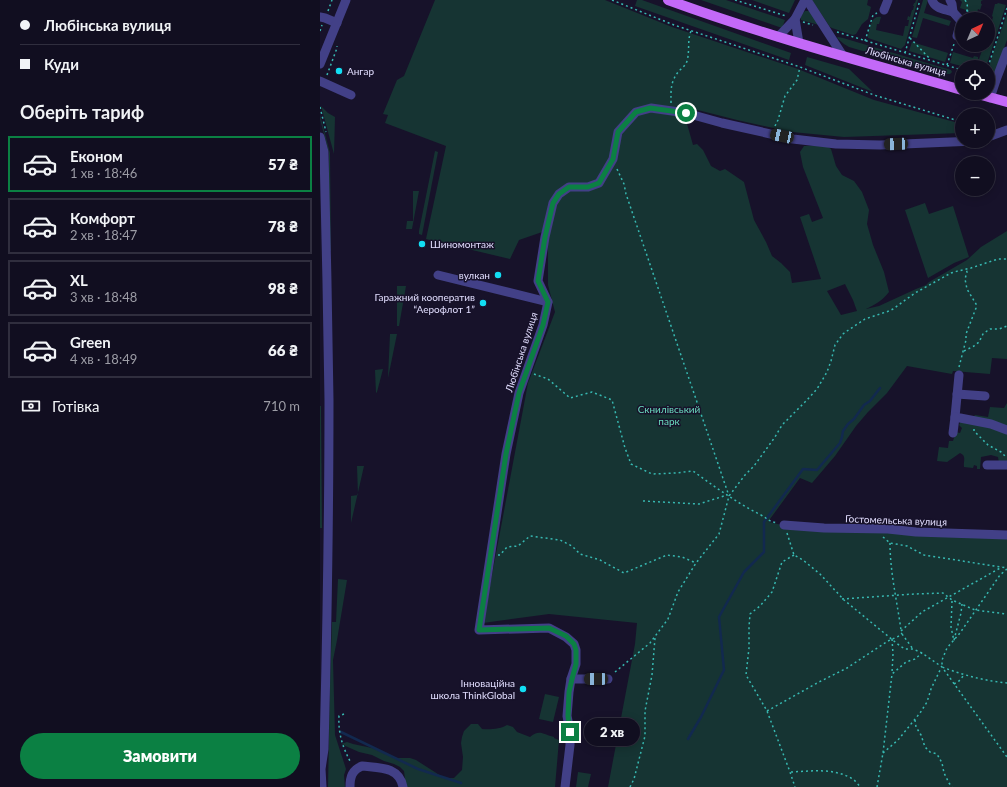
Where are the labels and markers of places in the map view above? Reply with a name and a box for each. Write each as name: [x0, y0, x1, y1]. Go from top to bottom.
place label: Ангар: [347, 65, 374, 77]
marker: Ангар: [334, 66, 344, 76]
place label: Шиномонтаж: [430, 238, 494, 250]
marker: Шиномонтаж: [417, 239, 427, 249]
place label: вулкан: [459, 269, 490, 281]
marker: вулкан: [493, 270, 503, 280]
place label: Гаражний кооператив “Аерофлот 1”: [375, 291, 475, 315]
marker: Гаражний кооператив “Аерофлот 1”: [478, 298, 488, 308]
place label: Інноваційна школа ThinkGlobal: [430, 677, 515, 701]
marker: Інноваційна школа ThinkGlobal: [518, 684, 528, 694]

